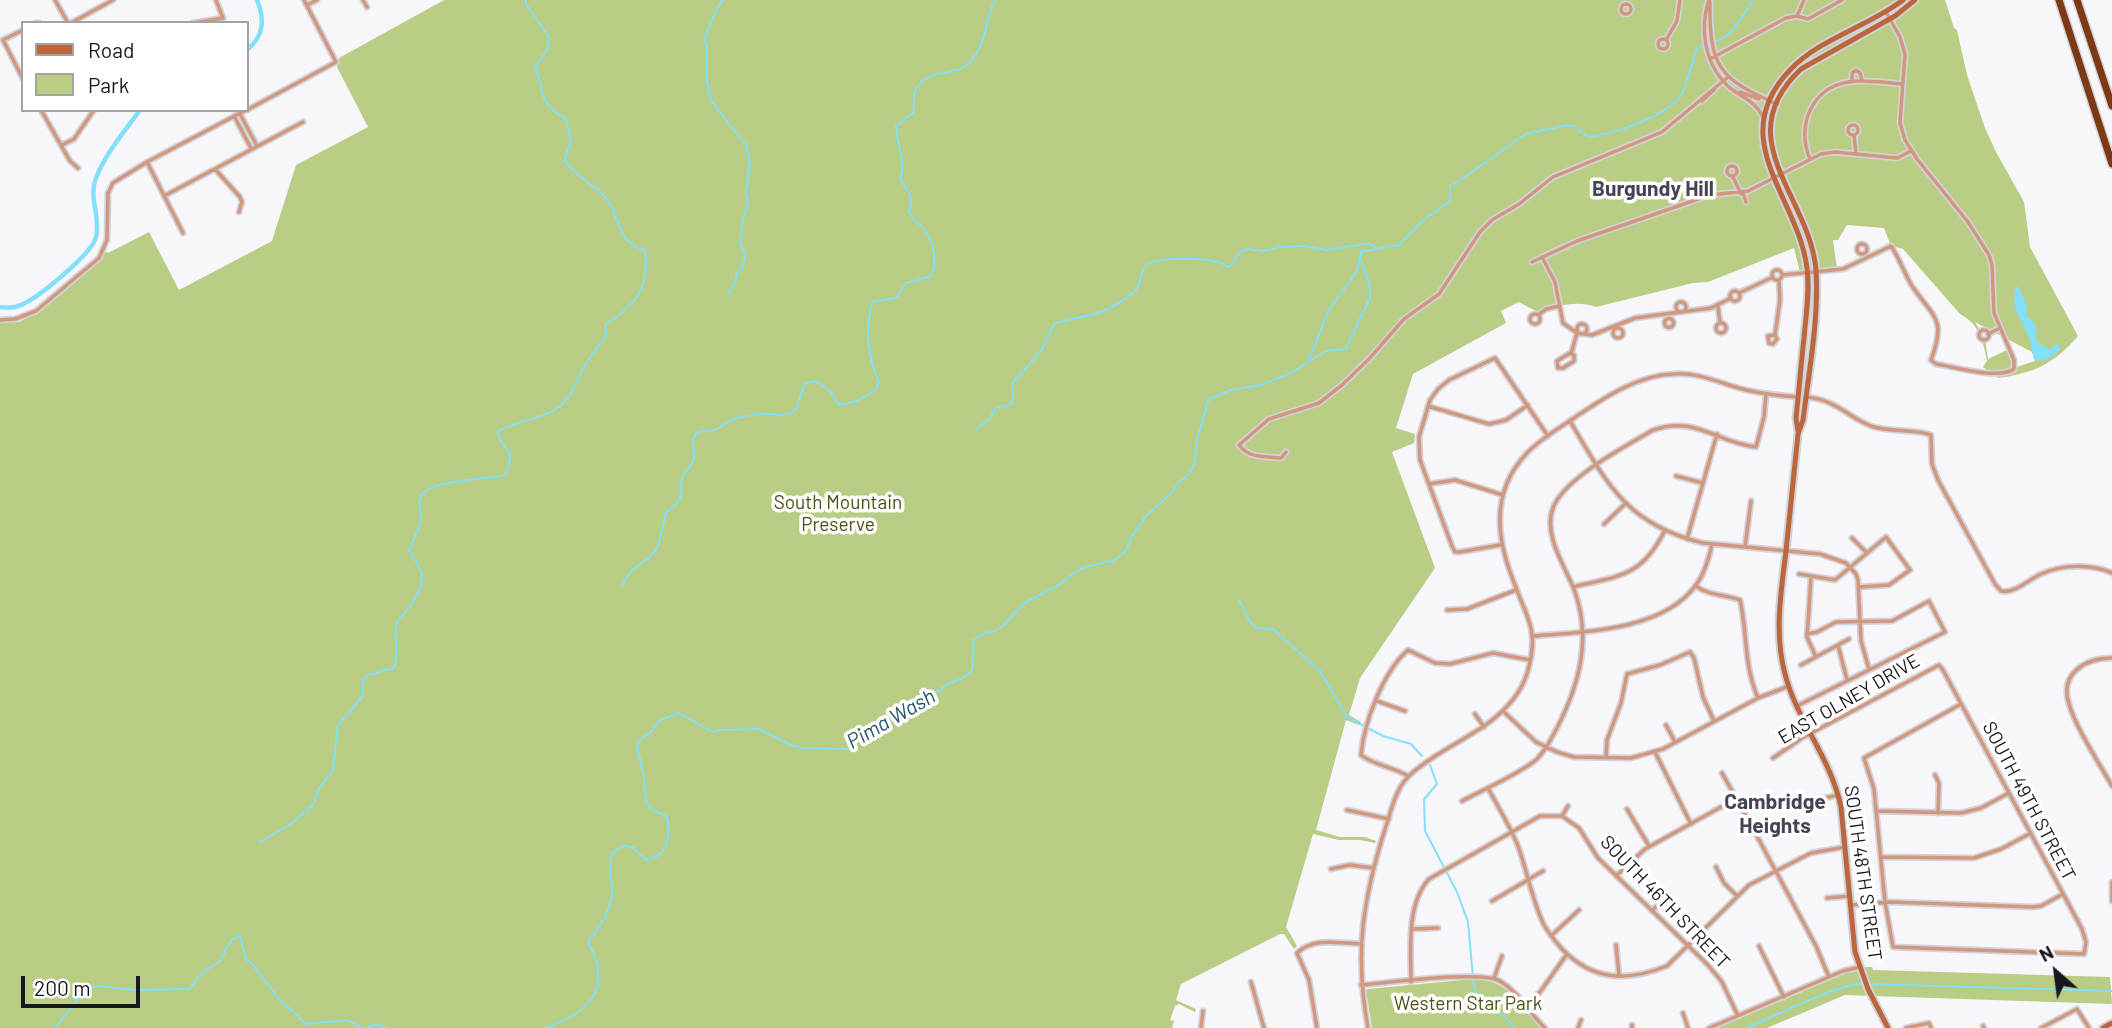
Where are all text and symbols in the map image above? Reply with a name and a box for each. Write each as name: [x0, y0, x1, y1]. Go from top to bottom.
legend: [21, 21, 248, 112]
text: Road: [88, 37, 134, 62]
text: Park: [88, 72, 129, 97]
district label: Burgundy Hill: [1592, 176, 1714, 202]
park label: South Mountain Preserve: [774, 492, 902, 536]
street label: EAST OLNEY DRIVE: [1774, 649, 1924, 749]
water label: Pima Wash: [842, 684, 940, 754]
street label: SOUTH 49TH STREET: [1977, 718, 2081, 884]
street label: SOUTH 48TH STREET: [1839, 784, 1887, 962]
district label: Cambridge Heights: [1724, 789, 1826, 839]
street label: SOUTH 46TH STREET: [1595, 831, 1735, 973]
north arrow: [2021, 937, 2091, 1007]
text: N: [2035, 940, 2057, 966]
scale bar: [24, 962, 144, 1006]
text: 200 m: [34, 975, 91, 1000]
park label: Western Star Park: [1394, 993, 1542, 1015]

